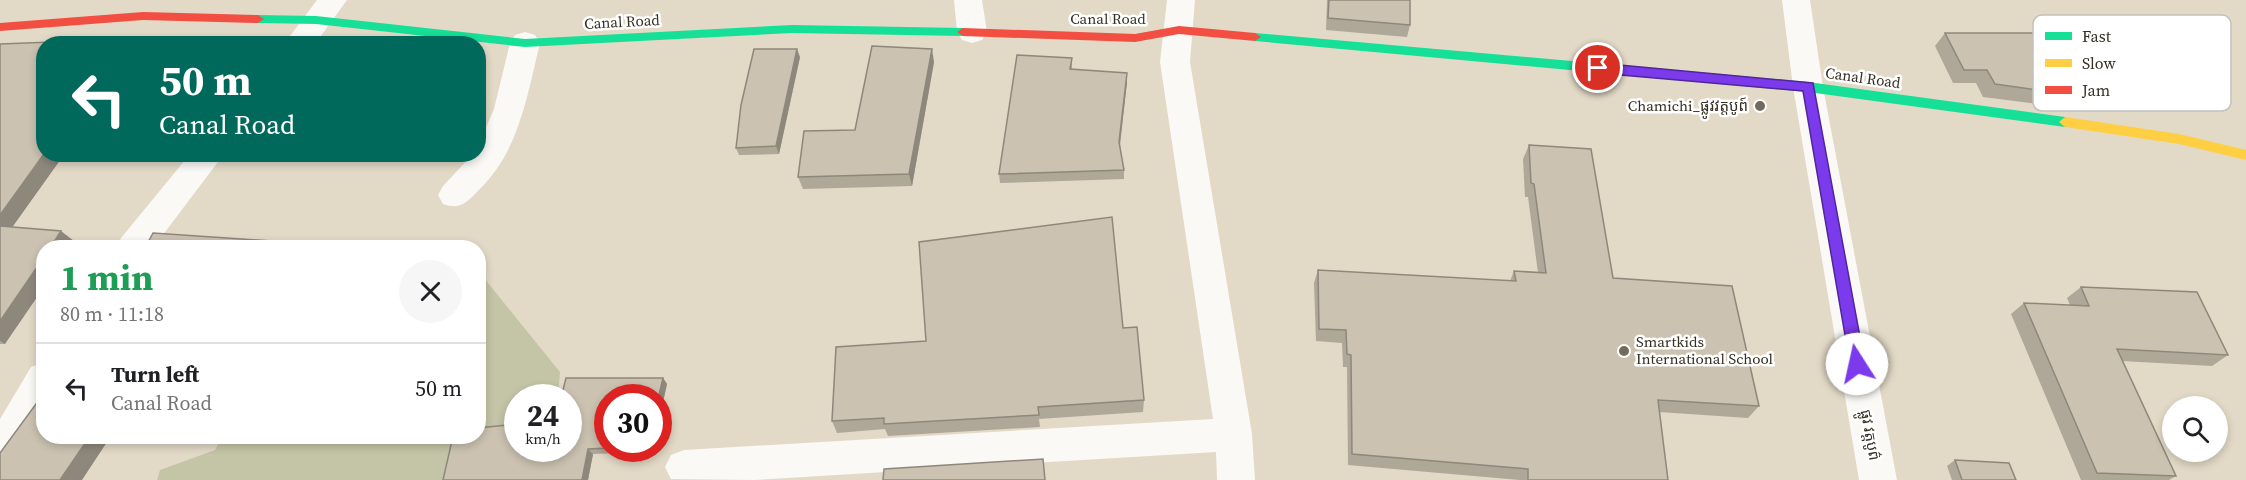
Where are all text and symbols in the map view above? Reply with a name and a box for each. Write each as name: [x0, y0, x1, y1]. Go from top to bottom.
street label: Canal Road: [1070, 8, 1146, 29]
street label: Canal Road: [584, 9, 661, 34]
legend: [2033, 15, 2231, 111]
text: Fast: [2082, 25, 2112, 47]
pin: [1572, 42, 1623, 93]
text: 50 m: [159, 51, 252, 109]
icon: arrive: [1581, 51, 1614, 84]
text: Slow: [2082, 52, 2117, 74]
icon: left: [60, 60, 138, 138]
street label: Canal Road: [1824, 62, 1902, 93]
text: Jam: [2081, 79, 2110, 101]
place label: Chamichi_ផ្លូវវត្តបូព៍: [1628, 95, 1748, 119]
marker: Chamichi_ផ្លូវវត្តបូព៍: [1753, 99, 1767, 113]
text: Canal Road: [159, 106, 295, 143]
text: 1 min: [60, 253, 153, 302]
button: close: [399, 260, 462, 323]
text: 80 m · 11:18: [60, 300, 164, 328]
place label: Smartkids International School: [1636, 331, 1774, 369]
position arrow: [1825, 332, 1889, 396]
marker: Smartkids International School: [1617, 344, 1631, 358]
text: Turn left: [111, 359, 199, 389]
icon: left: [60, 372, 93, 405]
text: 50 m: [415, 373, 462, 403]
speed limit sign: 30: [594, 384, 672, 462]
text: Canal Road: [111, 389, 212, 417]
text: 24: [527, 395, 559, 436]
map controls: [2162, 396, 2228, 462]
button: search: [2162, 396, 2228, 462]
street label: ផ្លូវ វត្តបូព៌: [1852, 408, 1885, 463]
text: km/h: [525, 428, 561, 449]

